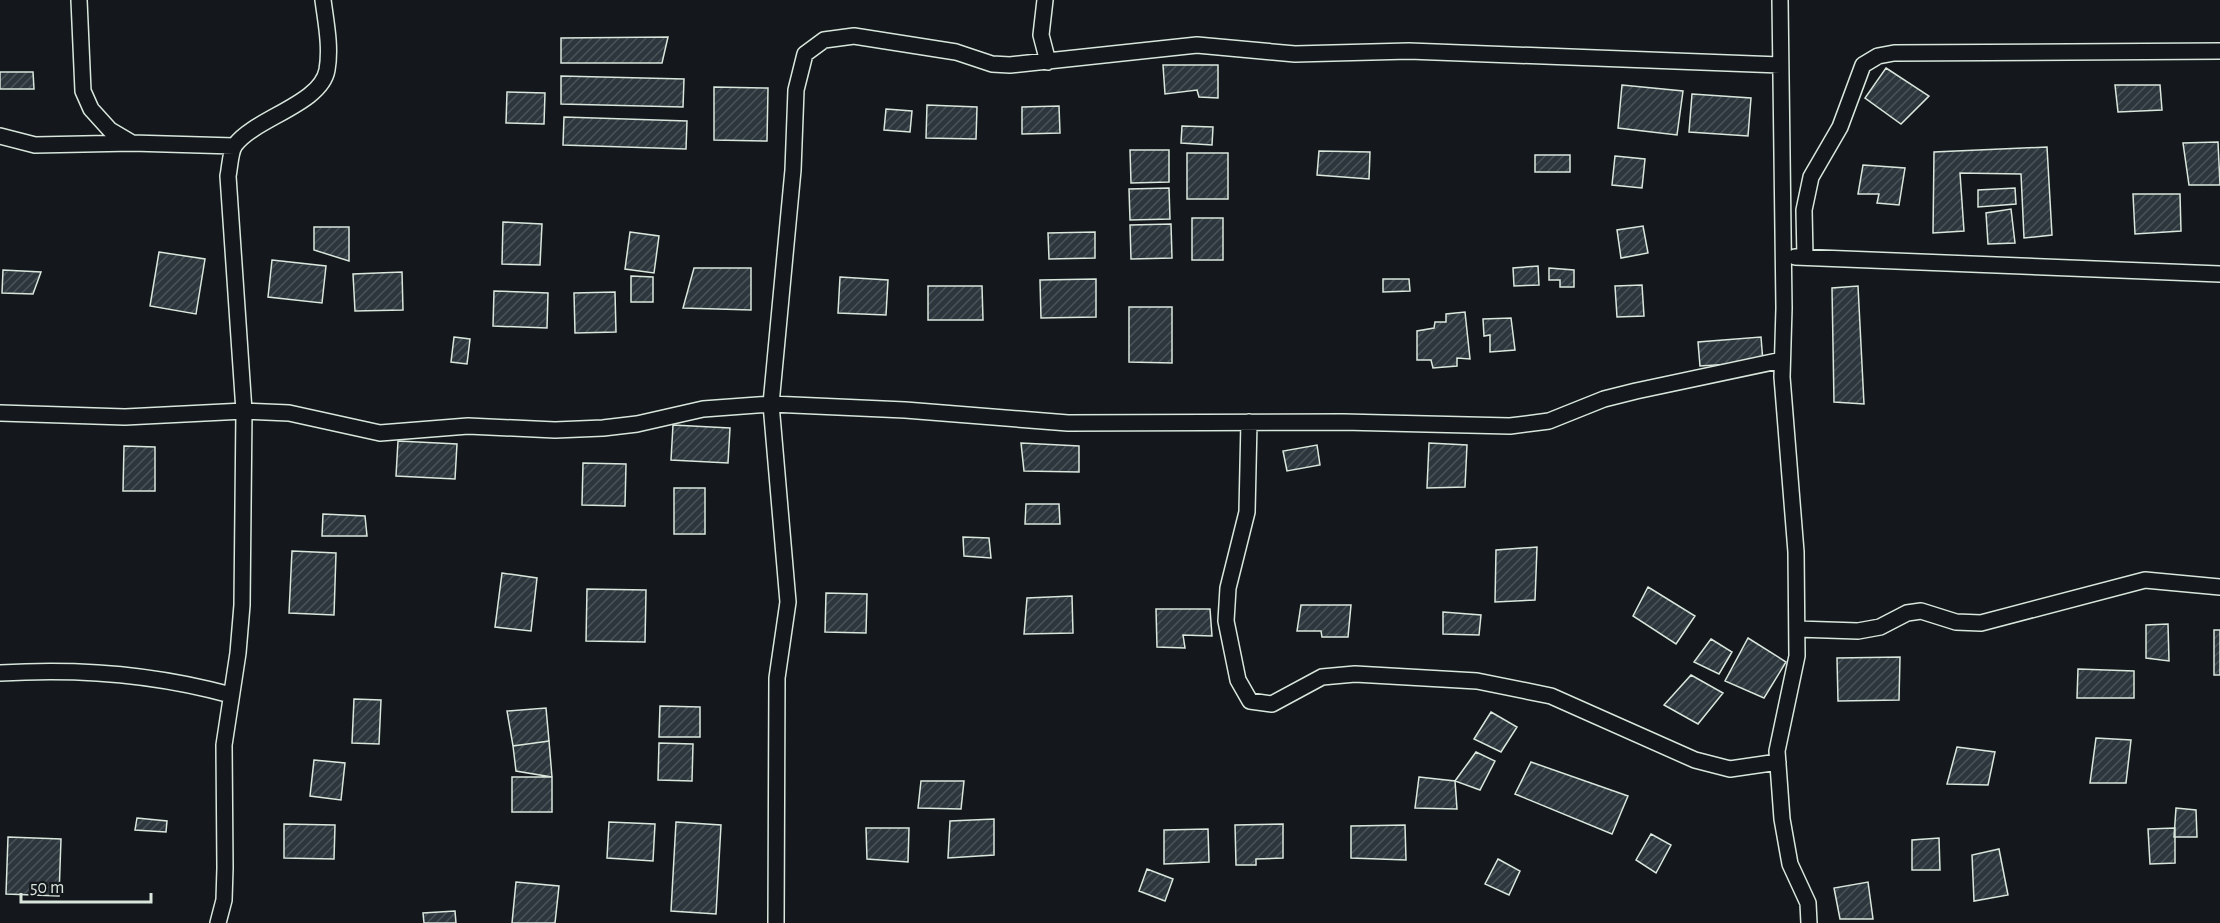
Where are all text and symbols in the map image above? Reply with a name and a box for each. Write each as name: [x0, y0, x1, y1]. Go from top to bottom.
scale bar: [21, 866, 152, 904]
text: 50 m: [30, 879, 64, 897]

